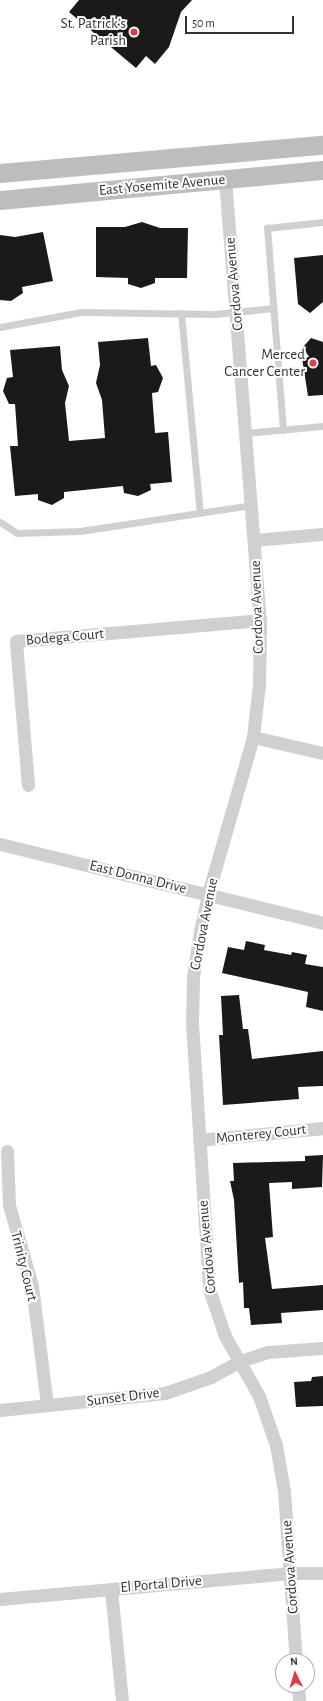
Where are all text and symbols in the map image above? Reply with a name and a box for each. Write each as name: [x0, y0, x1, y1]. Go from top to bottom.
scale bar: [187, 8, 296, 34]
place label: St. Patrick's Parish: [60, 14, 126, 49]
text: 50 m: [192, 17, 215, 29]
marker: St. Patrick's Parish: [129, 27, 139, 37]
street label: East Yosemite Avenue: [98, 171, 226, 199]
street label: Cordova Avenue: [221, 237, 247, 331]
place label: Merced Cancer Center: [224, 345, 305, 380]
marker: Merced Cancer Center: [308, 358, 318, 368]
street label: Cordova Avenue: [246, 560, 268, 654]
street label: Bodega Court: [25, 625, 105, 649]
street label: East Donna Drive: [88, 856, 188, 898]
street label: Cordova Avenue: [186, 876, 222, 972]
street label: Monterey Court: [215, 1120, 307, 1148]
street label: Cordova Avenue: [194, 1200, 220, 1294]
street label: Trinity Court: [7, 1229, 41, 1303]
street label: Sunset Drive: [86, 1384, 160, 1410]
street label: Cordova Avenue: [278, 1520, 302, 1614]
street label: El Portal Drive: [120, 1571, 202, 1597]
north arrow: [275, 1653, 315, 1693]
text: N: [290, 1656, 298, 1667]

